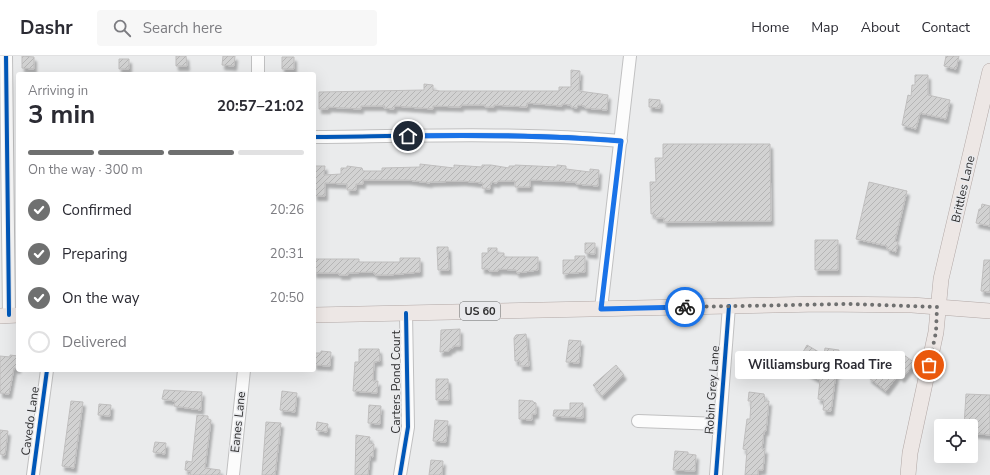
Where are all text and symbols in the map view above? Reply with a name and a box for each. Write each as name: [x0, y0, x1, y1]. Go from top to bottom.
search box: [97, 10, 377, 46]
text: Dashr: [20, 15, 73, 41]
icon: search: [111, 17, 133, 39]
text: Search here: [143, 18, 222, 38]
text: Home: [751, 18, 789, 37]
text: Map: [811, 18, 839, 37]
text: About: [861, 18, 900, 37]
text: Contact: [922, 18, 970, 37]
text: Arriving in: [28, 82, 88, 100]
text: 20:57–21:02: [217, 96, 304, 116]
text: 3 min: [28, 97, 95, 132]
pin: [391, 119, 425, 153]
icon: home: [397, 125, 419, 147]
street label: Brittles Lane: [948, 154, 978, 224]
text: On the way · 300 m: [28, 161, 143, 179]
icon: check: [28, 199, 50, 221]
text: Confirmed: [62, 200, 132, 220]
text: 20:26: [270, 201, 304, 219]
icon: check: [28, 243, 50, 265]
text: Preparing: [62, 244, 127, 264]
text: 20:31: [270, 245, 304, 263]
icon: check: [28, 287, 50, 309]
courier: [665, 287, 705, 327]
text: On the way: [62, 288, 140, 308]
text: 20:50: [270, 289, 304, 307]
icon: bike: [674, 296, 696, 318]
road number: US 60: [460, 302, 500, 320]
street label: Carters Pond Court: [388, 330, 404, 434]
text: Delivered: [62, 332, 127, 352]
street label: Robin Grey Lane: [701, 345, 723, 435]
pin: [912, 348, 946, 382]
callout: Williamsburg Road Tire: [735, 351, 905, 379]
icon: bag: [918, 354, 940, 376]
text: Williamsburg Road Tire: [748, 356, 892, 374]
street label: Cavedo Lane: [17, 385, 43, 457]
street label: Eanes Lane: [227, 391, 249, 453]
map controls: [934, 419, 978, 463]
button: locate: [934, 419, 978, 463]

